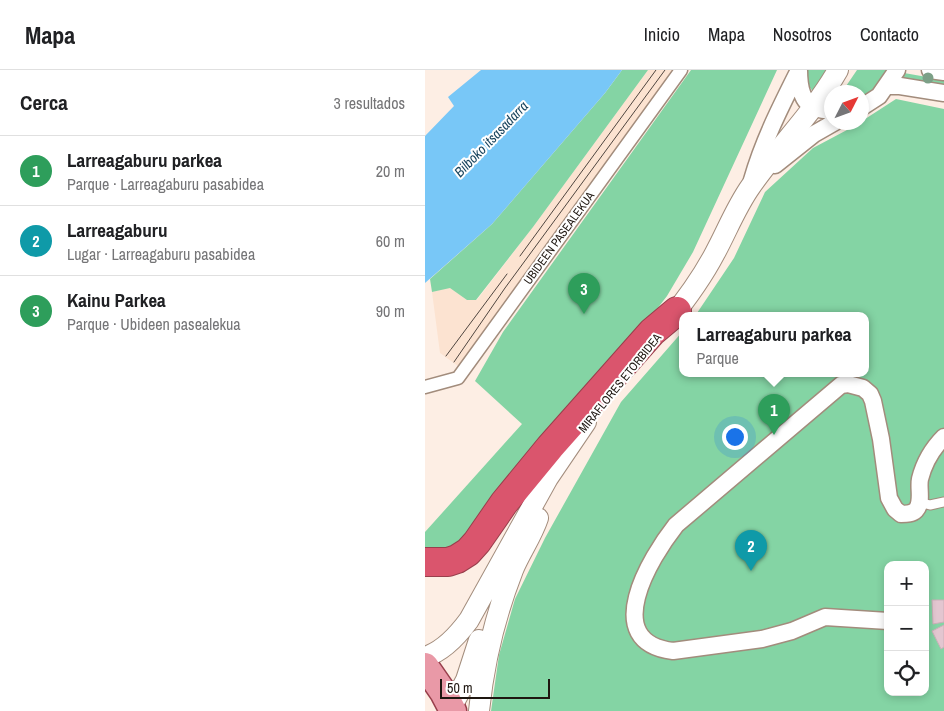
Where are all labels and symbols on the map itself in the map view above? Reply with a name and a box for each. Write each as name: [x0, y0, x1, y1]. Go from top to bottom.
north arrow: [824, 85, 869, 130]
water label: Bilboko itsasadarra: [450, 97, 532, 181]
street label: UBIDEEN PASEALEKUA: [520, 188, 598, 288]
pin: 3: [568, 273, 600, 314]
street label: MIRAFLORES ETORBIDEA: [575, 330, 665, 436]
pin: 1: [758, 394, 790, 435]
your location: [722, 424, 748, 450]
pin: 2: [735, 530, 767, 571]
scale bar: [440, 676, 550, 699]

